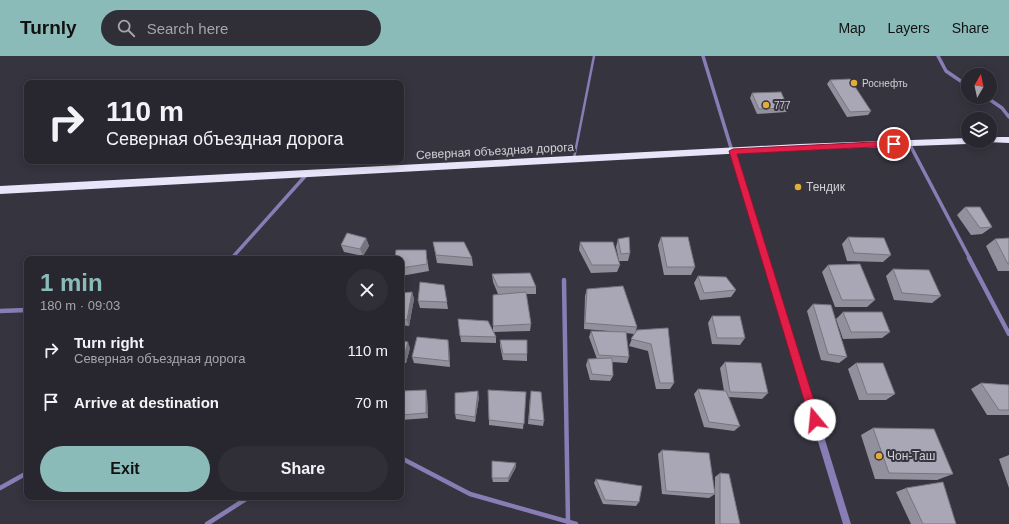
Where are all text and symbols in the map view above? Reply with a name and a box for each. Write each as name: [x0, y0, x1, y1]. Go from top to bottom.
search box: [101, 10, 381, 46]
text: Turnly: [20, 17, 77, 38]
icon: search: [115, 17, 137, 39]
text: Search here: [147, 20, 228, 37]
text: Map: [838, 20, 866, 36]
text: Layers: [888, 20, 930, 36]
text: Share: [952, 20, 989, 36]
north arrow: [961, 68, 997, 104]
map controls: [961, 68, 997, 148]
marker: Роснефть: [849, 78, 859, 88]
place label: Роснефть: [862, 78, 908, 89]
icon: right: [40, 96, 92, 148]
text: 110 m: [106, 96, 184, 127]
marker: 777: [761, 100, 771, 110]
place label: 777: [774, 100, 791, 111]
button: layers: [961, 112, 997, 148]
pin: [877, 127, 911, 161]
text: Северная объездная дорога: [106, 129, 343, 149]
icon: arrive: [883, 133, 905, 155]
street label: Северная объездная дорога: [416, 140, 575, 162]
place label: Тендик: [806, 180, 846, 194]
marker: Тендик: [793, 182, 803, 192]
text: 1 min: [40, 269, 103, 296]
button: close: [346, 269, 388, 311]
text: 180 m · 09:03: [40, 298, 120, 313]
text: Turn right: [74, 334, 144, 351]
icon: right: [40, 339, 62, 361]
text: 110 m: [347, 342, 388, 359]
text: Северная объездная дорога: [74, 351, 246, 366]
icon: arrive: [40, 391, 62, 413]
text: Arrive at destination: [74, 394, 219, 411]
text: 70 m: [355, 394, 388, 411]
position arrow: [794, 399, 836, 441]
button: Exit: [40, 446, 210, 492]
button: Share: [218, 446, 388, 492]
place label: Чон-Таш: [887, 449, 935, 463]
marker: Чон-Таш: [874, 451, 884, 461]

